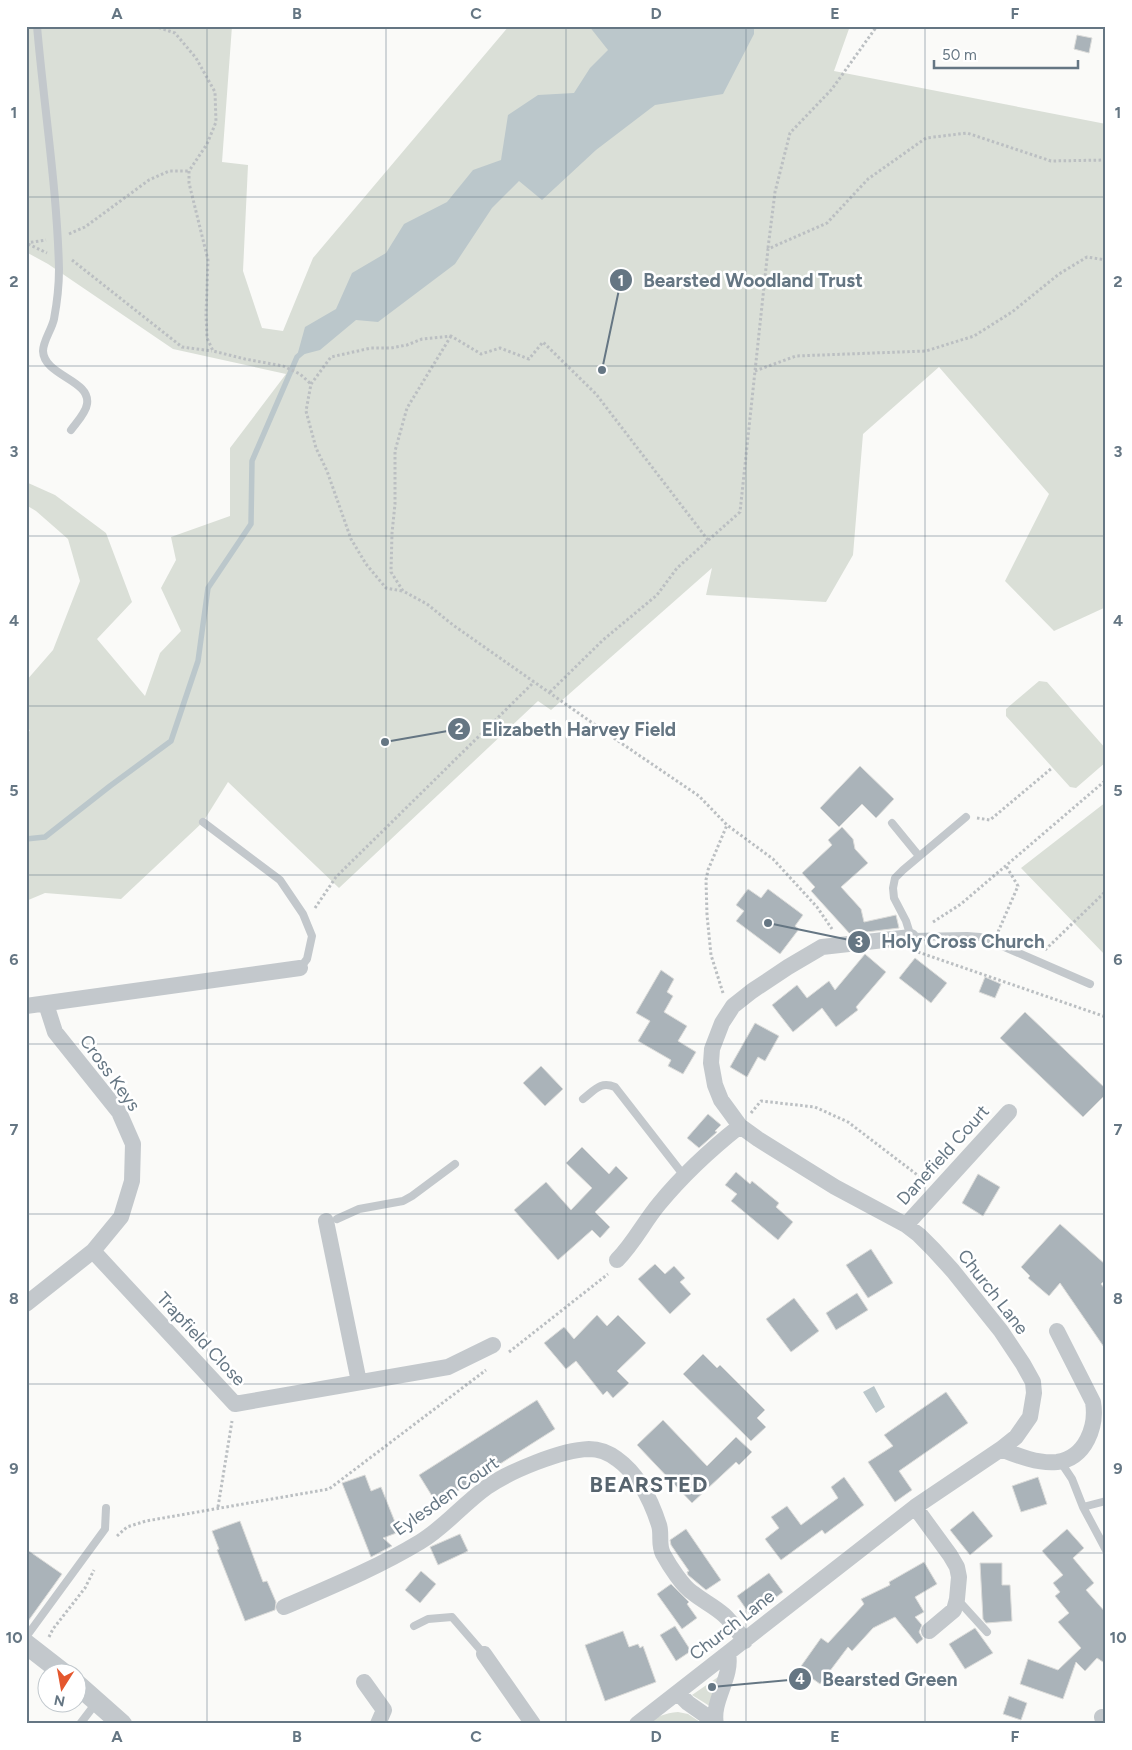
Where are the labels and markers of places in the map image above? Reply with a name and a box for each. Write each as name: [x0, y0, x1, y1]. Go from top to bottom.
callout: Bearsted Woodland Trust: [608, 263, 873, 297]
callout: Elizabeth Harvey Field: [447, 712, 686, 746]
callout: Holy Cross Church: [846, 925, 1055, 959]
callout: Bearsted Green: [787, 1662, 967, 1696]

